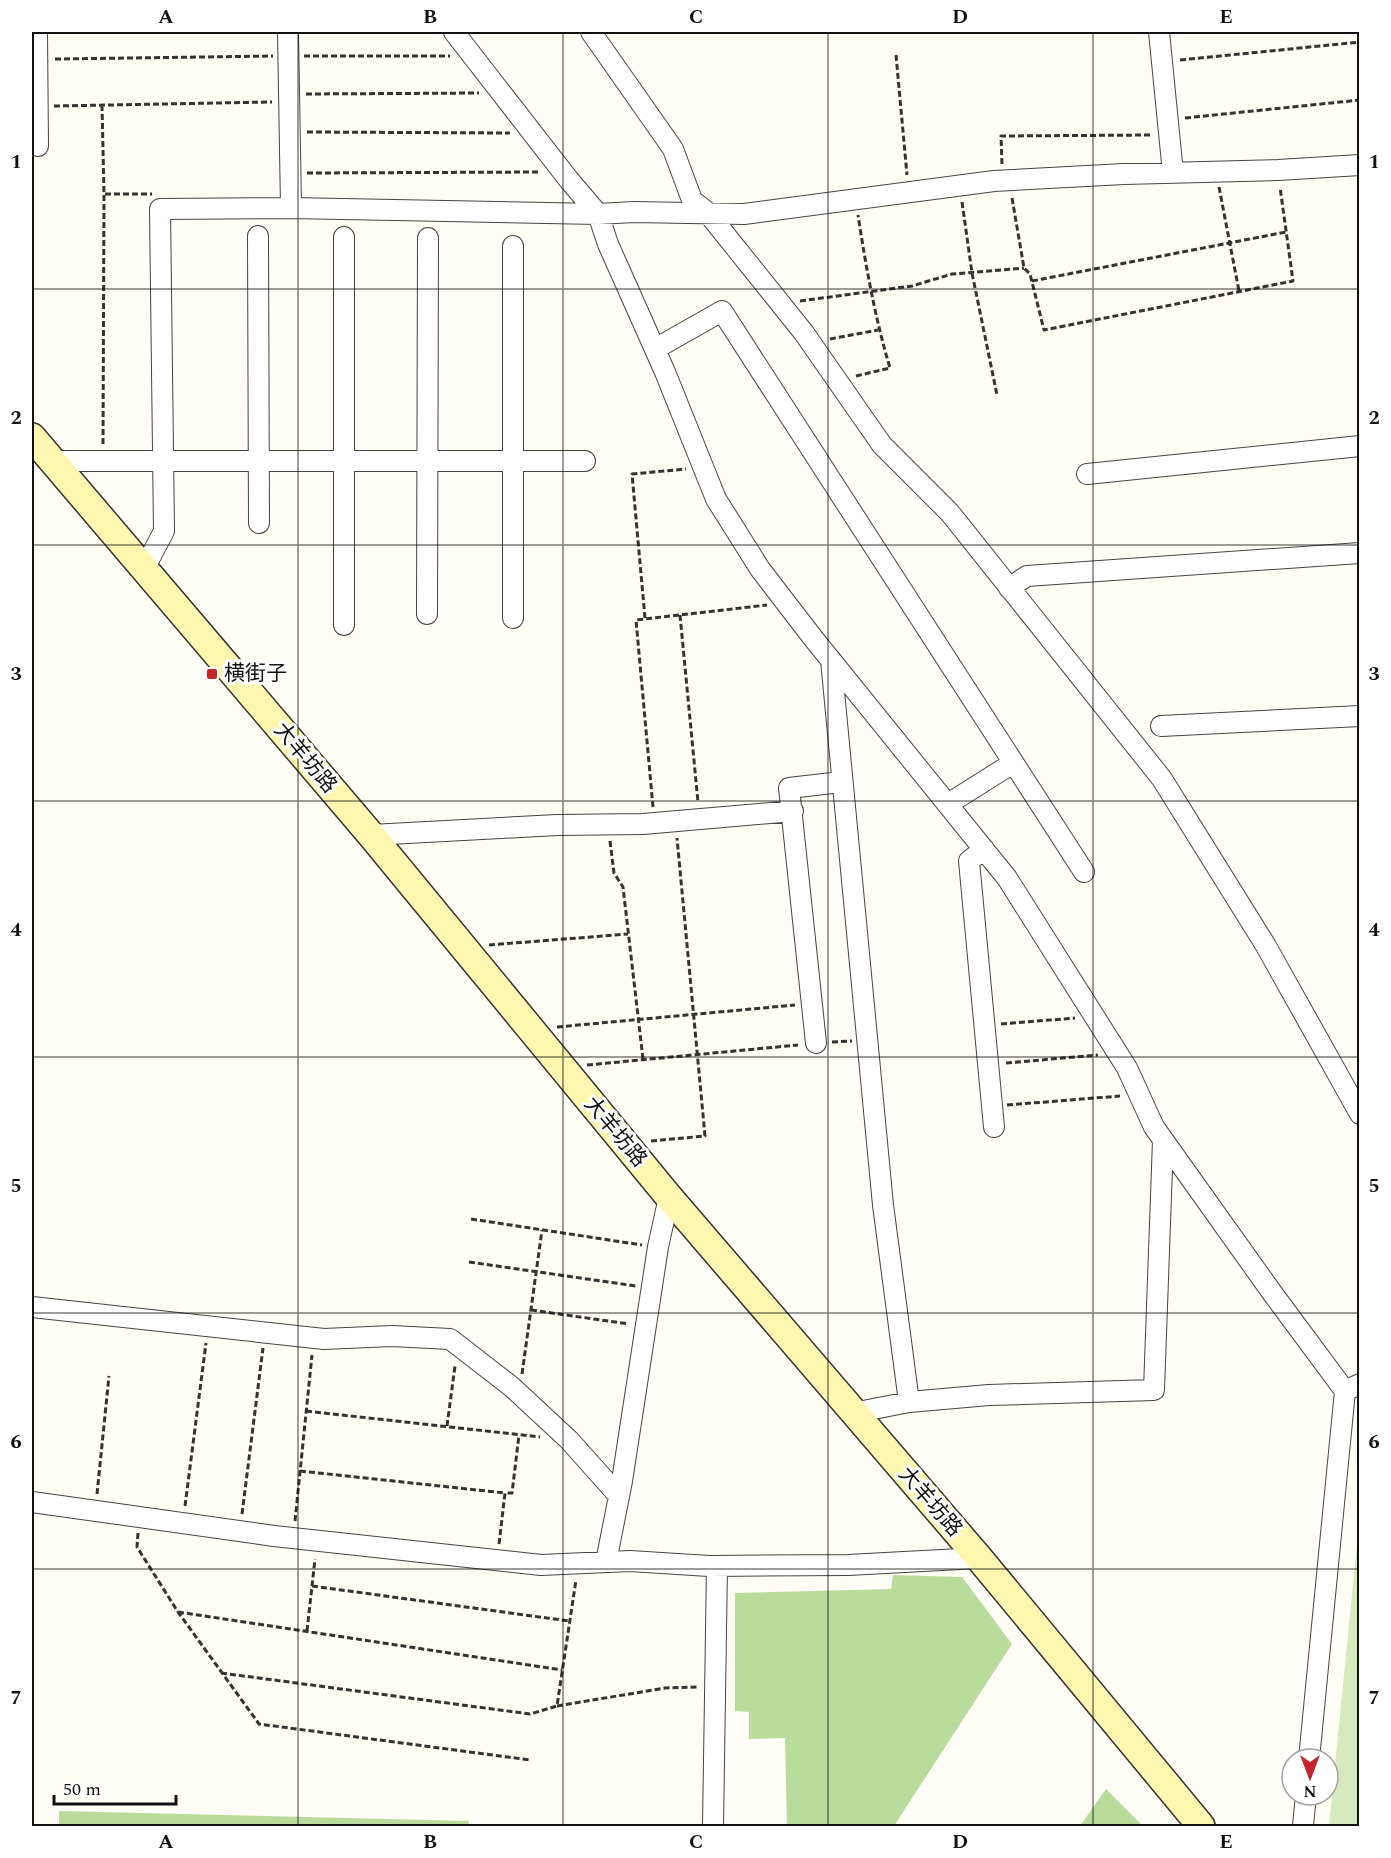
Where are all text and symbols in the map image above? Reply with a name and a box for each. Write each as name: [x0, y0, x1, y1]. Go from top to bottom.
text: A: [158, 2, 174, 32]
text: B: [423, 2, 437, 32]
text: C: [689, 2, 703, 32]
text: D: [952, 2, 968, 32]
text: E: [1219, 2, 1233, 32]
text: 1: [10, 147, 22, 177]
text: 1: [1368, 147, 1380, 177]
text: 2: [10, 403, 22, 433]
text: 2: [1368, 403, 1380, 433]
place label: 横街子: [224, 658, 287, 690]
text: 3: [10, 659, 22, 689]
text: 3: [1368, 659, 1380, 689]
marker: 横街子: [205, 667, 219, 681]
street label: 大羊坊路: [266, 716, 344, 800]
text: 4: [10, 915, 22, 945]
text: 4: [1368, 915, 1380, 945]
street label: 大羊坊路: [576, 1090, 654, 1174]
text: 5: [10, 1171, 22, 1201]
text: 5: [1368, 1171, 1380, 1201]
text: 6: [10, 1427, 22, 1457]
text: 6: [1368, 1427, 1380, 1457]
street label: 大羊坊路: [890, 1460, 970, 1544]
text: 7: [10, 1683, 22, 1713]
text: 7: [1368, 1683, 1380, 1713]
north arrow: [1280, 1747, 1340, 1807]
scale bar: [54, 1768, 176, 1806]
text: 50 m: [63, 1776, 101, 1803]
text: N: [1303, 1779, 1317, 1803]
text: A: [158, 1827, 174, 1857]
text: B: [423, 1827, 437, 1857]
text: C: [689, 1827, 703, 1857]
text: D: [952, 1827, 968, 1857]
text: E: [1219, 1827, 1233, 1857]

